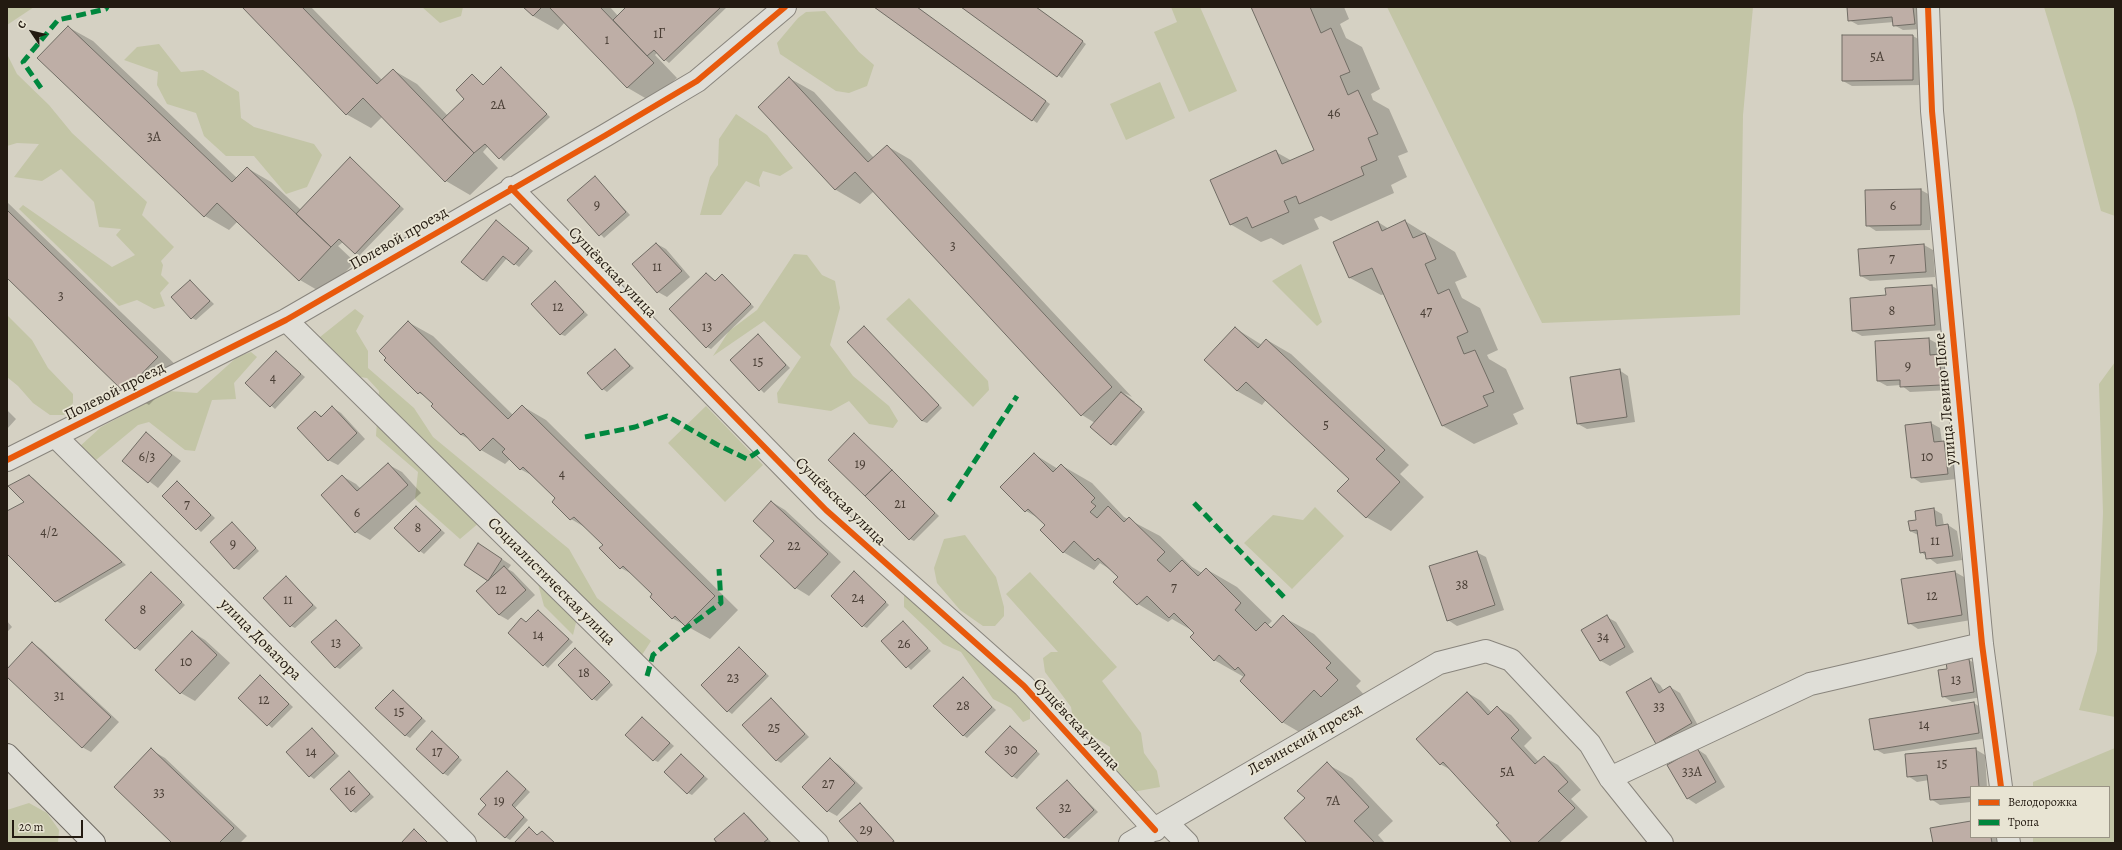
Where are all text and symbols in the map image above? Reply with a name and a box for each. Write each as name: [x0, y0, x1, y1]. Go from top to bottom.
north arrow: [12, 12, 52, 52]
text: С: [14, 18, 30, 32]
house number: 1Г: [653, 27, 665, 43]
house number: 1: [605, 33, 609, 49]
house number: 5А: [1870, 50, 1884, 66]
house number: 2А: [491, 98, 505, 114]
house number: 46: [1328, 106, 1340, 122]
house number: 3А: [147, 130, 161, 146]
house number: 9: [594, 198, 600, 214]
house number: 6: [1890, 199, 1896, 215]
street label: Полевой проезд: [346, 203, 452, 275]
street label: Сущёвская улица: [564, 223, 660, 323]
house number: 3: [950, 239, 956, 255]
house number: 7: [1889, 252, 1895, 268]
house number: 11: [652, 260, 662, 276]
house number: 3: [58, 289, 64, 305]
house number: 12: [552, 300, 564, 316]
house number: 8: [1889, 304, 1895, 320]
house number: 47: [1420, 305, 1432, 321]
house number: 13: [702, 320, 712, 336]
street label: улица Левино Поле: [1931, 332, 1961, 466]
house number: 15: [753, 355, 763, 371]
street label: Полевой проезд: [62, 358, 168, 426]
house number: 9: [1905, 359, 1911, 375]
house number: 4: [270, 371, 276, 387]
house number: 5: [1323, 418, 1329, 434]
house number: 6/3: [139, 450, 155, 466]
house number: 10: [1921, 450, 1933, 466]
street label: Сущёвская улица: [790, 454, 890, 550]
house number: 19: [854, 457, 866, 473]
house number: 4: [559, 467, 565, 483]
house number: 21: [894, 497, 906, 513]
house number: 7: [184, 498, 190, 514]
house number: 6: [354, 506, 360, 522]
street label: Социалистическая улица: [483, 514, 619, 650]
house number: 8: [415, 521, 421, 537]
house number: 4/2: [40, 525, 58, 541]
house number: 11: [1930, 534, 1940, 550]
house number: 9: [230, 537, 236, 553]
house number: 22: [787, 539, 801, 555]
house number: 38: [1456, 578, 1468, 594]
house number: 7: [1171, 581, 1177, 597]
house number: 12: [495, 583, 507, 599]
house number: 12: [1926, 589, 1938, 605]
house number: 24: [852, 591, 864, 607]
house number: 11: [283, 593, 293, 609]
street label: улица Доватора: [215, 595, 305, 685]
house number: 8: [140, 603, 146, 619]
house number: 14: [532, 628, 544, 644]
house number: 34: [1597, 630, 1609, 646]
house number: 13: [331, 636, 341, 652]
house number: 26: [897, 637, 911, 653]
house number: 10: [180, 655, 192, 671]
house number: 18: [578, 666, 590, 682]
house number: 23: [727, 671, 739, 687]
house number: 13: [1951, 673, 1961, 689]
street label: Сущёвская улица: [1028, 675, 1124, 775]
house number: 31: [54, 689, 64, 705]
house number: 12: [258, 693, 270, 709]
house number: 28: [956, 699, 970, 715]
street label: Левинский проезд: [1245, 700, 1365, 780]
house number: 33: [1653, 700, 1665, 716]
house number: 15: [394, 705, 404, 721]
house number: 14: [1918, 718, 1930, 734]
house number: 25: [768, 721, 780, 737]
house number: 30: [1004, 743, 1018, 759]
house number: 14: [305, 745, 317, 761]
house number: 17: [432, 745, 442, 761]
house number: 15: [1937, 757, 1947, 773]
house number: 5А: [1500, 765, 1514, 781]
house number: 33А: [1682, 765, 1702, 781]
house number: 27: [822, 777, 834, 793]
house number: 16: [344, 784, 356, 800]
house number: 33: [153, 786, 165, 802]
legend: [1970, 786, 2110, 838]
house number: 19: [493, 794, 505, 810]
house number: 7А: [1326, 794, 1340, 810]
text: Велодорожка: [2008, 794, 2077, 810]
house number: 32: [1059, 801, 1071, 817]
scale bar: [14, 812, 85, 838]
text: Тропа: [2008, 814, 2039, 830]
text: 20 m: [19, 819, 43, 835]
house number: 29: [859, 823, 873, 839]

